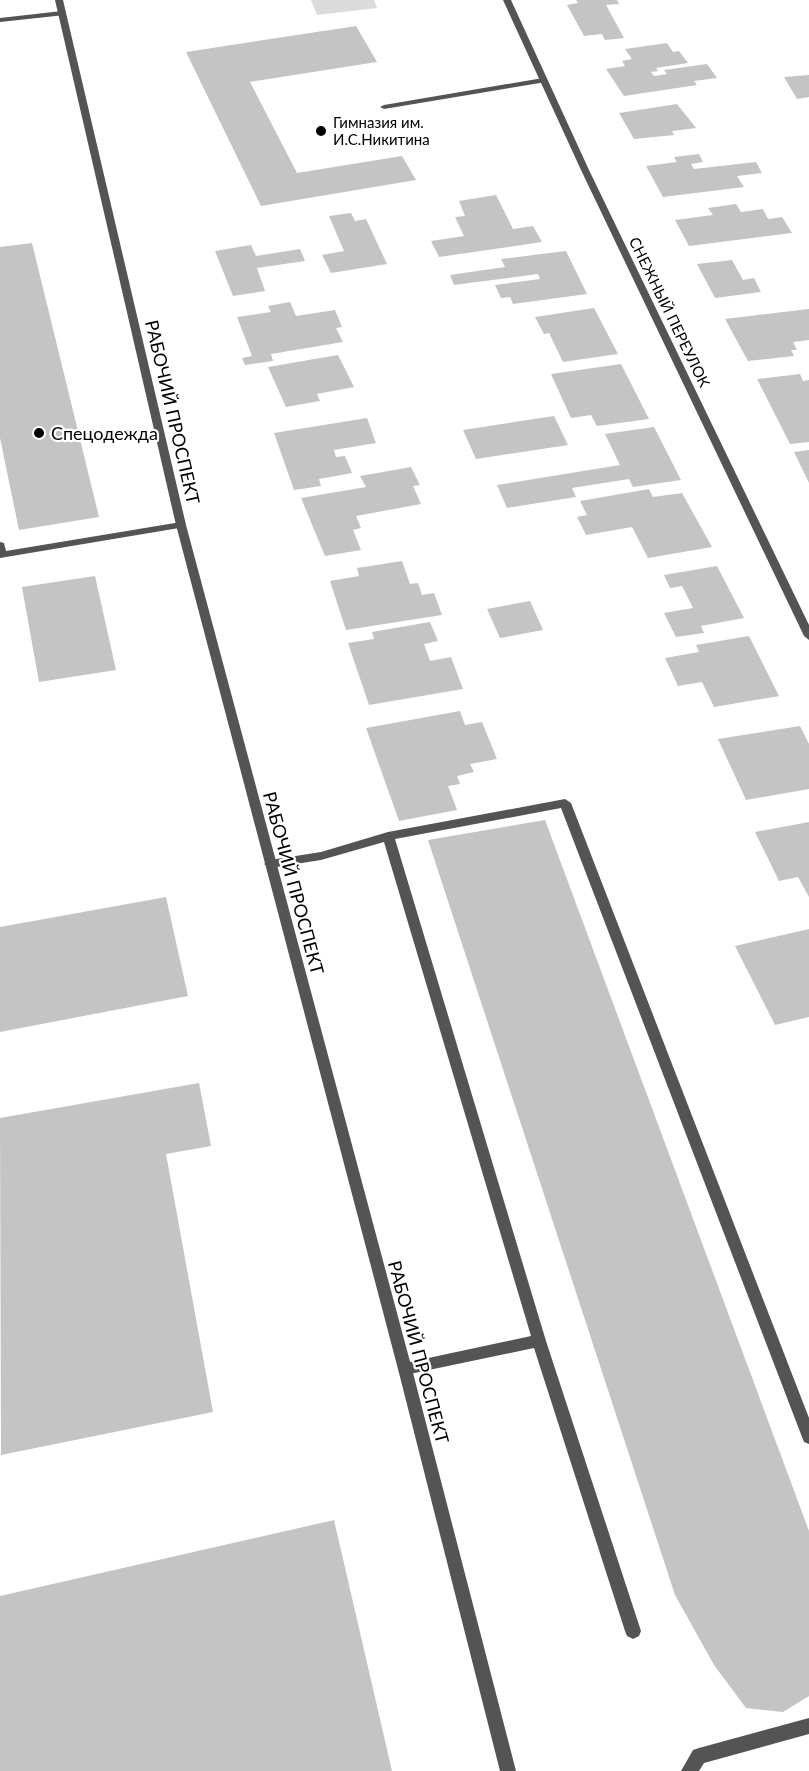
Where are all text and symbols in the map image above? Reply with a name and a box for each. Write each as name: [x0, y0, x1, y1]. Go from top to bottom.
place label: Гимназия им. И.С.Никитина: [333, 113, 430, 148]
marker: Гимназия им. И.С.Никитина: [314, 124, 328, 138]
street label: СНЕЖНЫЙ ПЕРЕУЛОК: [626, 234, 714, 390]
street label: РАБОЧИЙ ПРОСПЕКТ: [141, 318, 205, 507]
place label: Спецодежда: [51, 422, 158, 444]
marker: Спецодежда: [32, 426, 46, 440]
street label: РАБОЧИЙ ПРОСПЕКТ: [259, 789, 329, 977]
street label: РАБОЧИЙ ПРОСПЕКТ: [384, 1258, 454, 1446]

